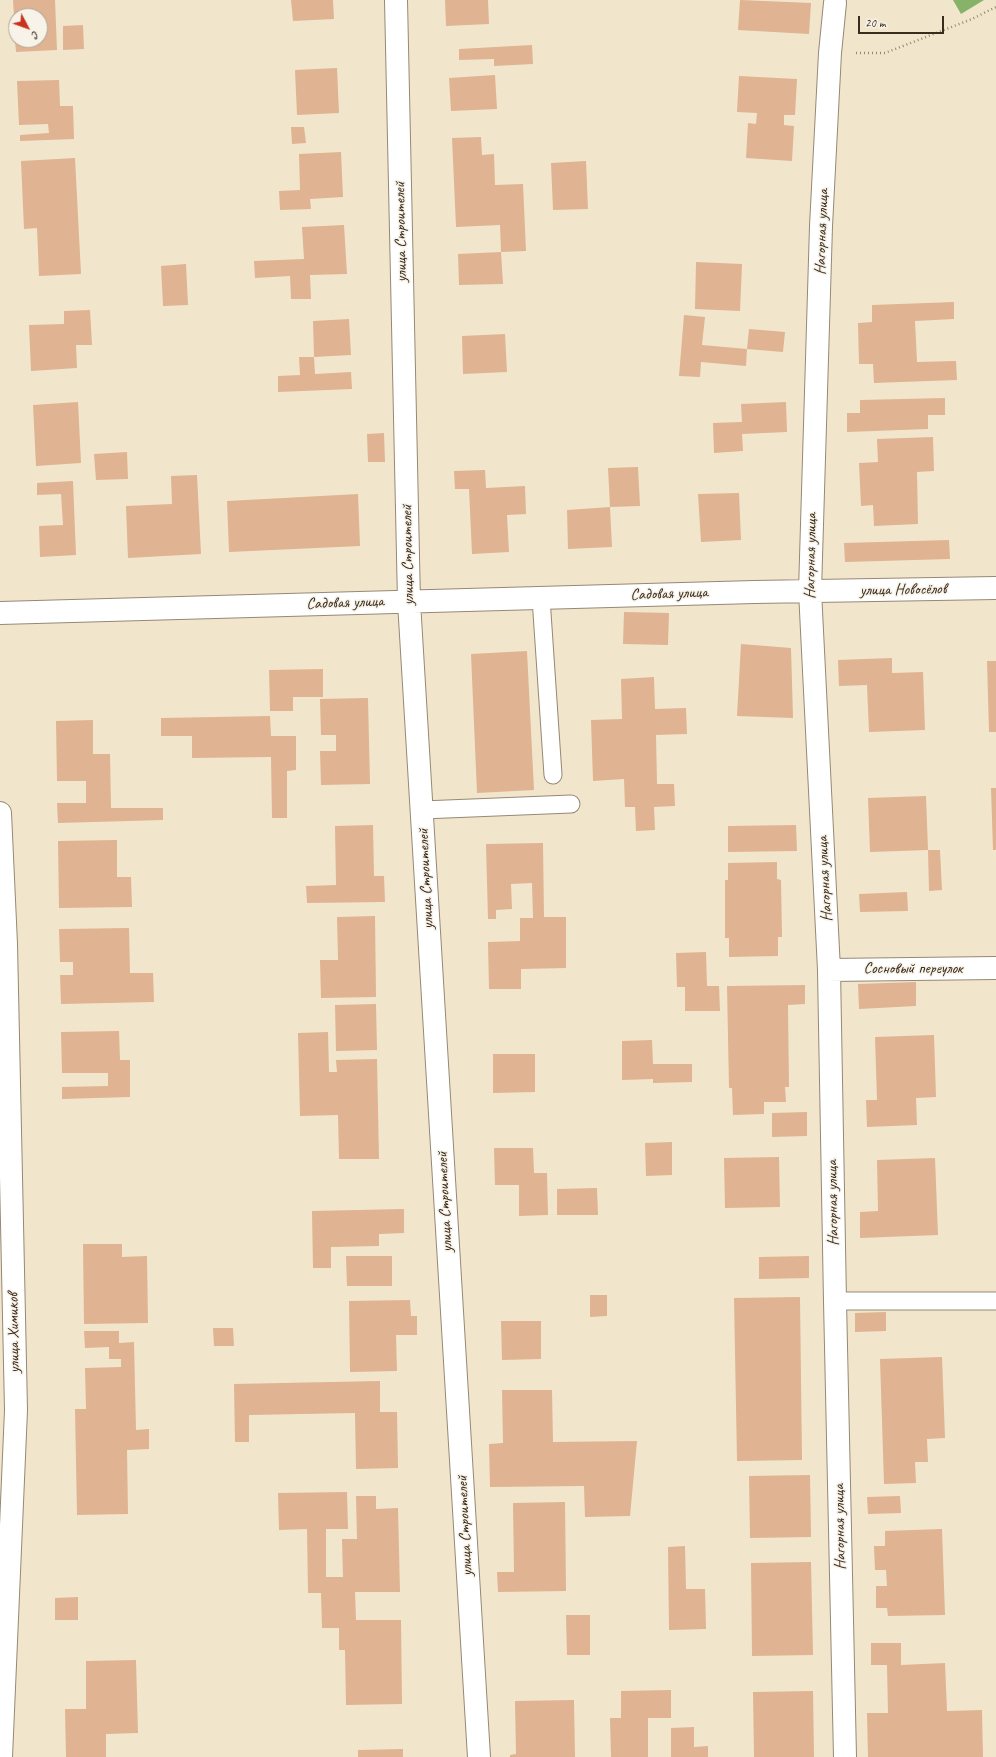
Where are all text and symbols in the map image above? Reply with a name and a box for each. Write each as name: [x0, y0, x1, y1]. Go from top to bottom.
north arrow: [8, 8, 48, 48]
scale bar: [860, 8, 946, 34]
text: 20 m: [865, 15, 885, 31]
text: С: [29, 29, 43, 42]
street label: улица Строителей: [391, 181, 411, 283]
street label: Нагорная улица: [811, 189, 833, 275]
street label: улица Строителей: [398, 504, 418, 606]
street label: Нагорная улица: [801, 513, 821, 599]
street label: улица Новосёлов: [860, 580, 946, 600]
street label: Садовая улица: [630, 583, 708, 605]
street label: Садовая улица: [306, 592, 384, 614]
street label: улица Строителей: [414, 828, 438, 930]
street label: Нагорная улица: [813, 836, 837, 922]
street label: Сосновый переулок: [863, 959, 963, 979]
street label: улица Строителей: [433, 1151, 457, 1253]
street label: Нагорная улица: [823, 1160, 843, 1246]
street label: улица Химиков: [4, 1293, 24, 1373]
street label: улица Строителей: [453, 1475, 477, 1577]
street label: Нагорная улица: [830, 1484, 850, 1570]

